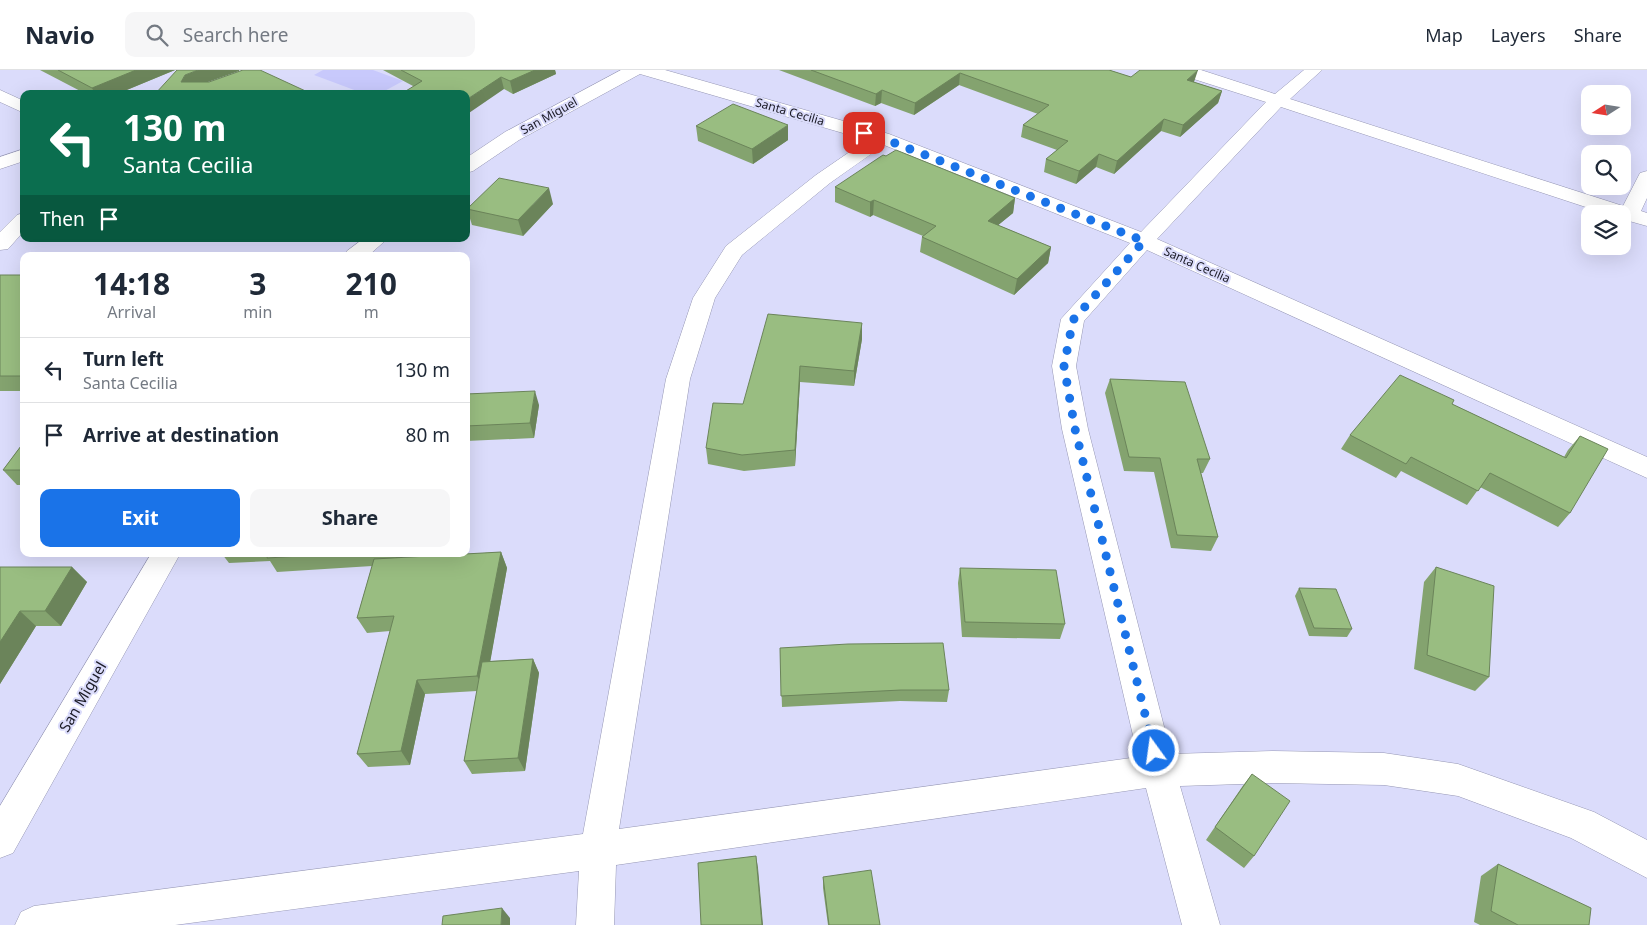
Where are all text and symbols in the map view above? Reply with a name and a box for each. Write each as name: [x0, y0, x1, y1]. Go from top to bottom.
search box: [125, 12, 475, 57]
text: Navio: [25, 18, 95, 51]
icon: search: [143, 21, 171, 49]
text: Search here: [183, 22, 289, 48]
text: Map: [1425, 23, 1463, 47]
text: Layers: [1491, 23, 1546, 47]
text: Share: [1574, 23, 1622, 47]
north arrow: [1581, 85, 1631, 135]
map controls: [1581, 85, 1631, 255]
street label: San Miguel: [517, 93, 580, 138]
street label: Santa Cecilia: [754, 94, 827, 129]
text: 130 m: [123, 104, 226, 151]
icon: left: [40, 110, 105, 175]
pin: [843, 112, 885, 154]
icon: arrive: [850, 119, 878, 147]
button: search: [1581, 145, 1631, 195]
text: Santa Cecilia: [123, 149, 253, 179]
icon: arrive: [95, 205, 123, 233]
button: layers: [1581, 205, 1631, 255]
text: Then: [40, 206, 85, 232]
street label: Santa Cecilia: [1161, 242, 1233, 287]
text: 14:18: [93, 263, 170, 304]
text: 3: [249, 263, 266, 304]
text: 210: [345, 263, 397, 304]
text: Arrival: [107, 301, 156, 323]
text: min: [243, 301, 272, 323]
text: m: [364, 301, 379, 323]
text: Turn left: [83, 346, 164, 372]
icon: left: [40, 356, 68, 384]
text: 130 m: [395, 357, 450, 383]
text: Santa Cecilia: [83, 372, 178, 394]
icon: arrive: [40, 421, 68, 449]
text: Arrive at destination: [83, 422, 279, 448]
text: 80 m: [406, 422, 450, 448]
button: Exit: [40, 489, 240, 547]
button: Share: [250, 489, 450, 547]
street label: San Miguel: [54, 658, 110, 735]
position arrow: [1127, 724, 1179, 776]

